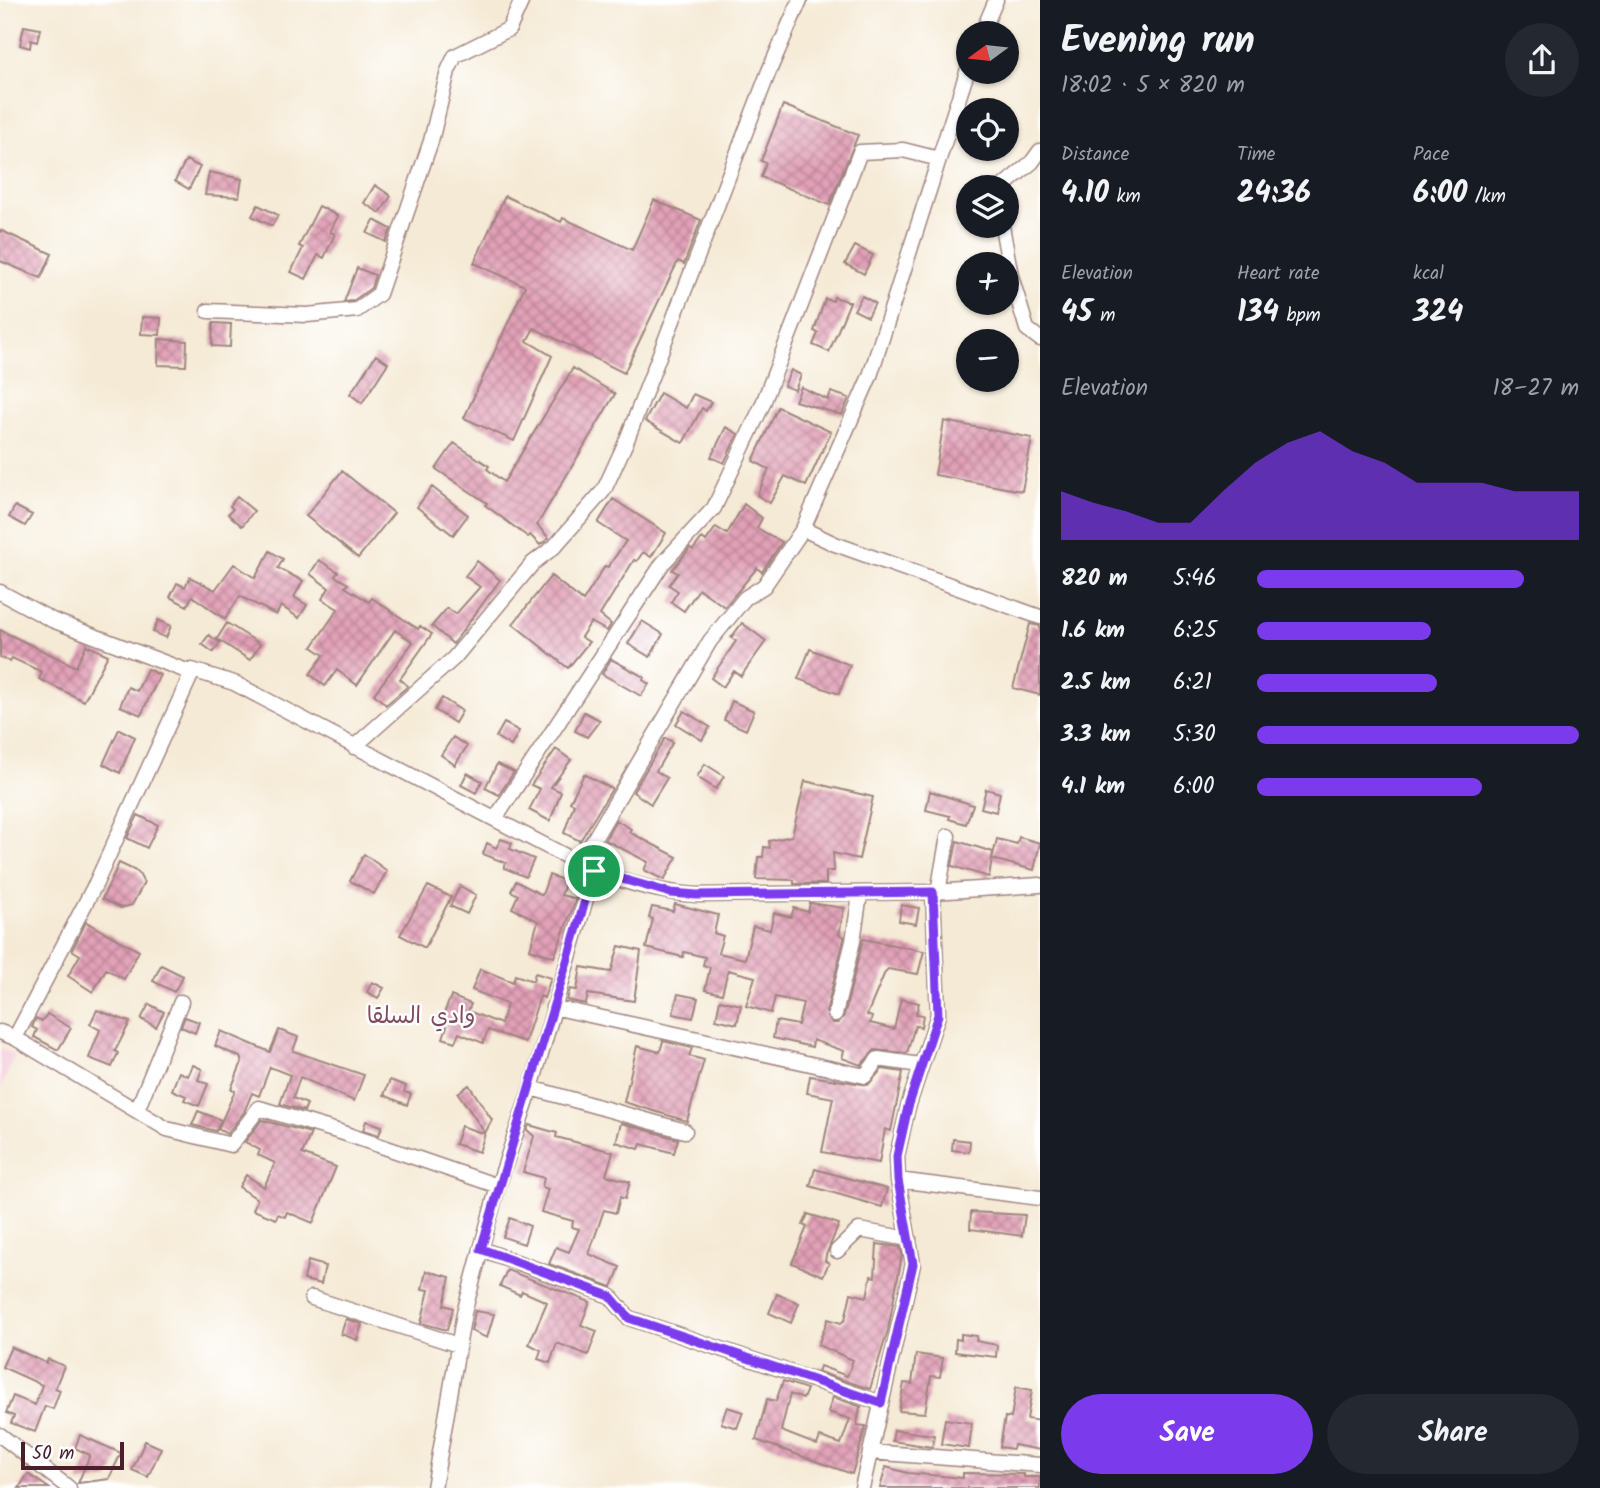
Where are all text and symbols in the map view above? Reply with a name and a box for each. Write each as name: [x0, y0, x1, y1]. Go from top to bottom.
text: Evening run: [1061, 12, 1255, 72]
north arrow: [956, 21, 1018, 84]
map controls: [956, 21, 1019, 392]
button: share: [1505, 23, 1579, 97]
text: 18:02 · 5 × 820 m: [1061, 68, 1245, 104]
button: locate: [956, 98, 1019, 161]
text: Distance: [1061, 140, 1129, 170]
text: Time: [1237, 140, 1275, 170]
text: Pace: [1413, 140, 1449, 170]
text: 4.10: [1061, 170, 1109, 218]
text: 24:36: [1237, 170, 1311, 218]
text: 6:00: [1413, 170, 1467, 218]
button: layers: [956, 175, 1019, 238]
text: km: [1109, 182, 1141, 212]
text: /km: [1467, 182, 1506, 212]
button: +: [956, 252, 1019, 315]
text: Elevation: [1061, 259, 1133, 289]
text: Heart rate: [1237, 259, 1320, 289]
text: kcal: [1413, 259, 1444, 289]
text: 45: [1061, 289, 1093, 337]
text: 134: [1237, 289, 1279, 337]
text: 324: [1413, 289, 1463, 337]
text: m: [1093, 301, 1115, 331]
text: bpm: [1279, 301, 1321, 331]
button: −: [956, 329, 1019, 392]
text: Elevation: [1061, 371, 1148, 407]
text: 18–27 m: [1492, 371, 1579, 407]
text: 820 m: [1061, 561, 1127, 597]
text: 5:46: [1173, 561, 1216, 597]
text: 1.6 km: [1061, 613, 1125, 649]
text: 6:25: [1173, 613, 1217, 649]
text: 2.5 km: [1061, 665, 1131, 701]
text: 6:21: [1173, 665, 1212, 701]
text: 3.3 km: [1061, 717, 1131, 753]
text: 5:30: [1173, 717, 1216, 753]
text: 4.1 km: [1061, 769, 1125, 805]
text: 6:00: [1173, 769, 1214, 805]
pin: [564, 841, 624, 901]
icon: arrive: [575, 852, 613, 890]
district label: وادي السلقا: [367, 999, 475, 1035]
button: Save: [1061, 1394, 1313, 1474]
button: Share: [1327, 1394, 1579, 1474]
scale bar: [21, 1439, 124, 1471]
text: 50 m: [32, 1439, 74, 1469]

